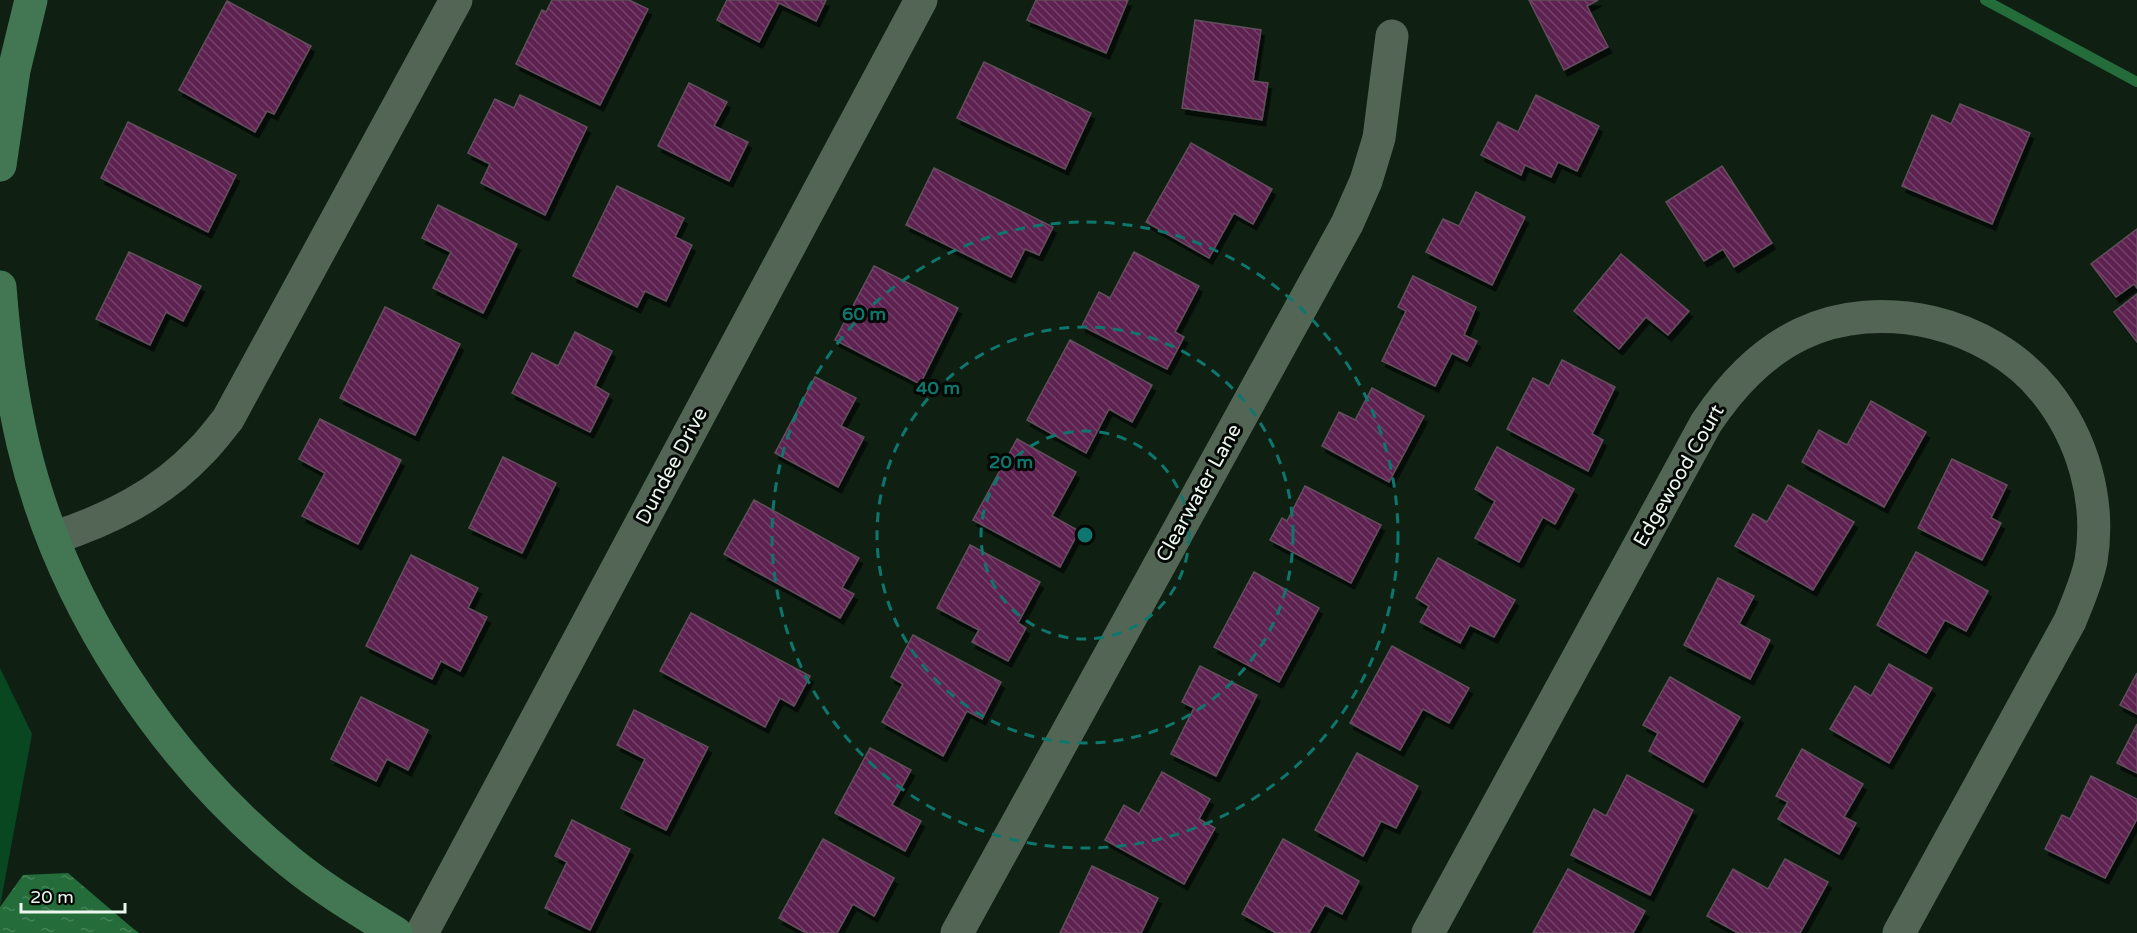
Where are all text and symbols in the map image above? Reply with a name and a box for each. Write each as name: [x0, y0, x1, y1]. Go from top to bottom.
text: 60 m: [842, 303, 886, 325]
text: 40 m: [916, 377, 960, 399]
street label: Edgewood Court: [1629, 400, 1730, 551]
street label: Dundee Drive: [631, 403, 713, 529]
street label: Clearwater Lane: [1151, 420, 1247, 566]
text: 20 m: [989, 451, 1033, 473]
centre of rings: [1075, 525, 1095, 545]
scale bar: [21, 876, 124, 914]
text: 20 m: [30, 886, 74, 908]

